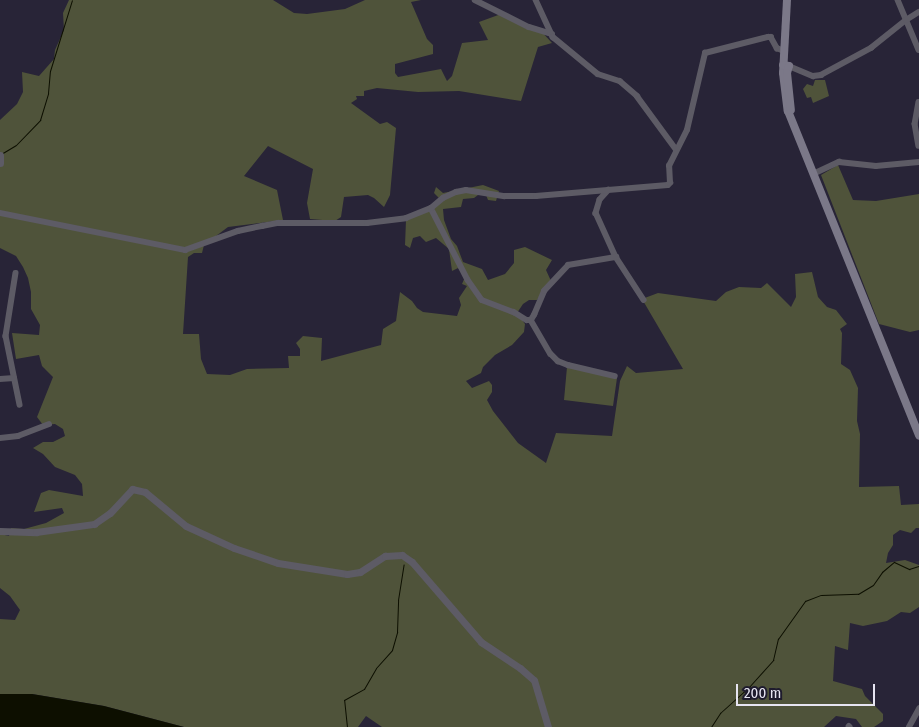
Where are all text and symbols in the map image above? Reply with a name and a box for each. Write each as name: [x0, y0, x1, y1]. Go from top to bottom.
scale bar: [739, 674, 878, 706]
text: 200 m: [744, 684, 781, 702]

